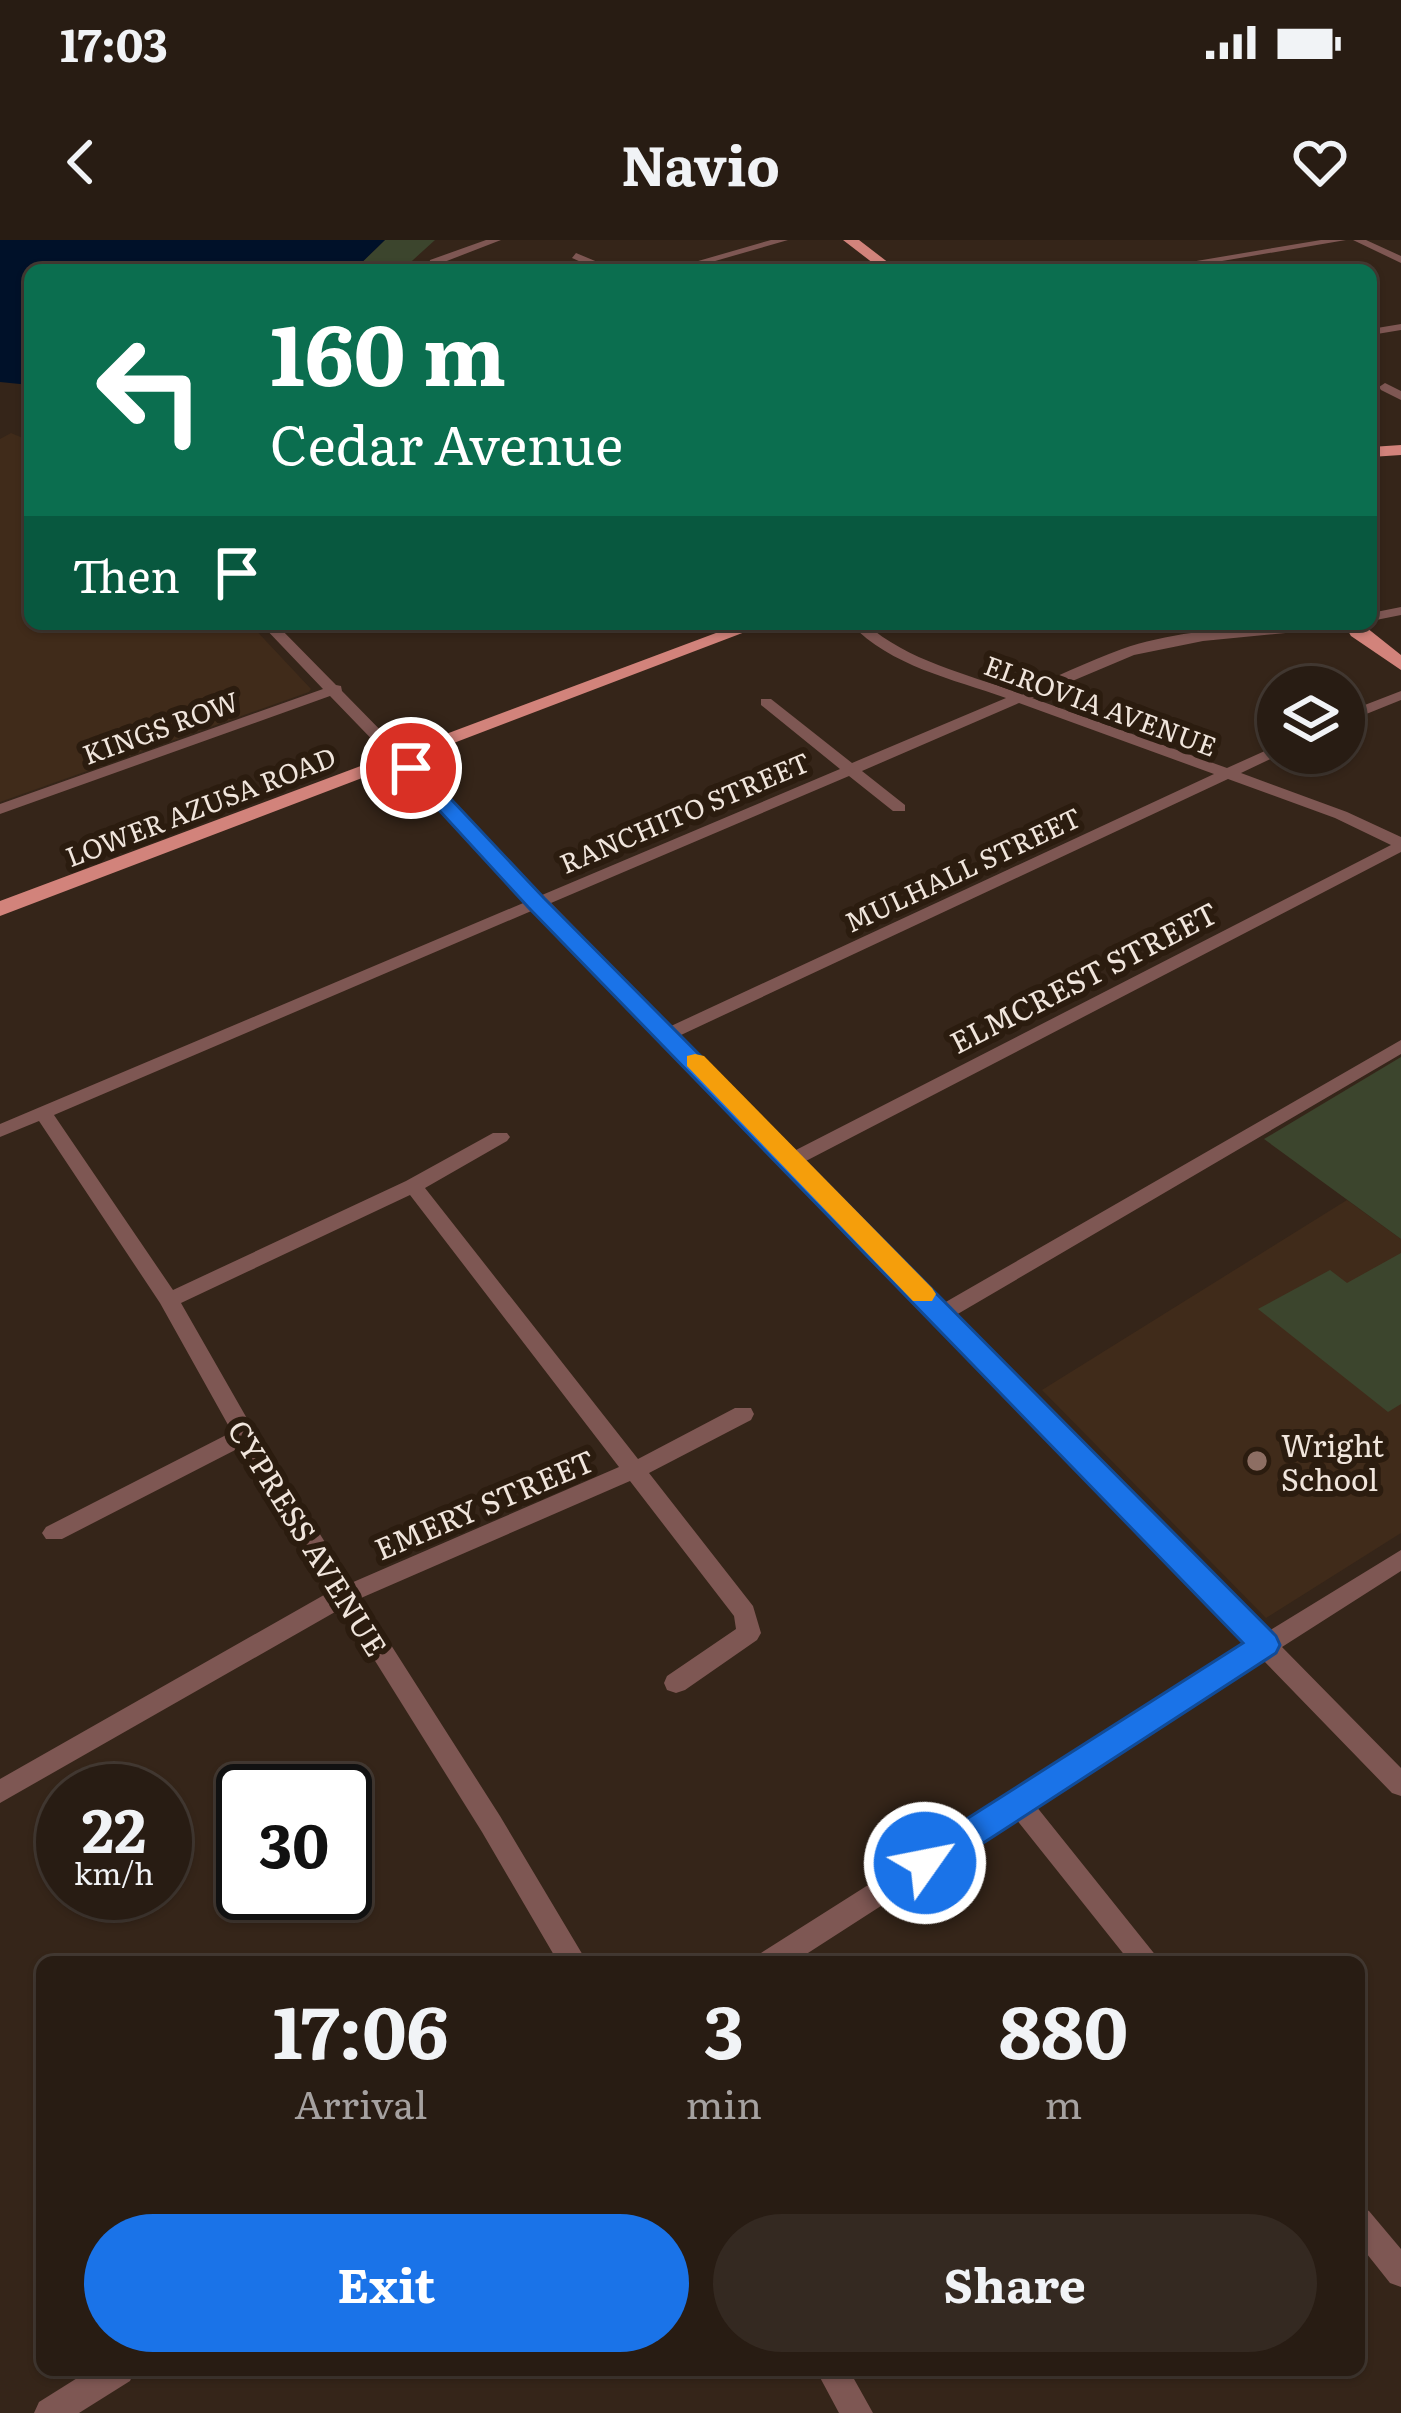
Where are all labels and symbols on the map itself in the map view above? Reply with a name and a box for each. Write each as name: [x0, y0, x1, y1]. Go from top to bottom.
street label: ELROVIA AVENUE: [979, 643, 1223, 765]
street label: KINGS ROW: [76, 679, 244, 773]
pin: [360, 717, 462, 819]
street label: LOWER AZUSA ROAD: [59, 735, 341, 875]
street label: RANCHITO STREET: [553, 740, 815, 882]
street label: MULHALL STREET: [837, 796, 1087, 940]
street label: ELMCREST STREET: [941, 889, 1225, 1063]
street label: CYPRESS AVENUE: [219, 1410, 399, 1664]
place label: Wright School: [1281, 1422, 1384, 1500]
street label: EMERY STREET: [367, 1437, 601, 1569]
marker: Wright School: [1244, 1448, 1270, 1474]
speed limit sign: 30: [216, 1764, 372, 1920]
position arrow: [862, 1800, 988, 1926]

